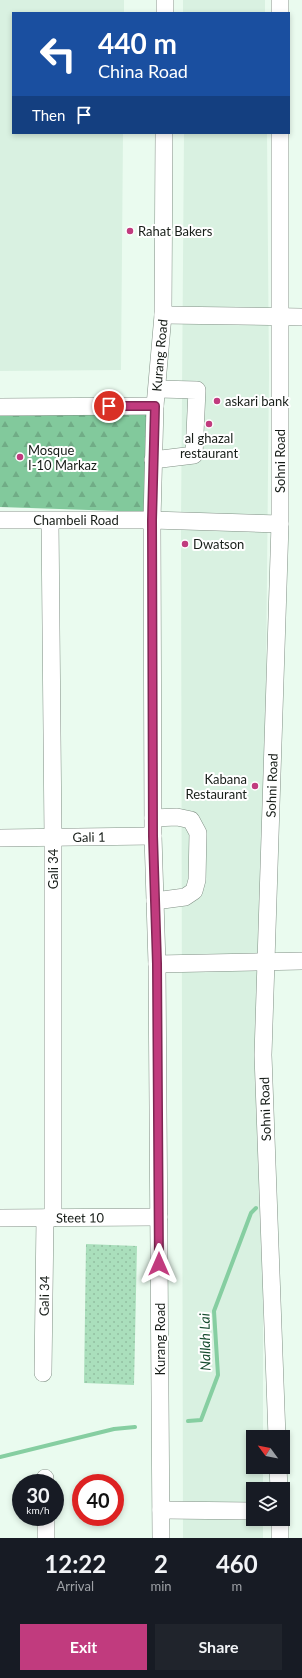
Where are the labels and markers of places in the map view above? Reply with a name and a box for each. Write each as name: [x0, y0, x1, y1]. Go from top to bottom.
place label: Rahat Bakers: [138, 223, 213, 239]
marker: Rahat Bakers: [125, 226, 135, 236]
pin: [92, 389, 126, 423]
place label: askari bank: [225, 393, 289, 409]
marker: askari bank: [212, 396, 222, 406]
marker: al ghazal restaurant: [204, 419, 214, 429]
place label: al ghazal restaurant: [180, 430, 238, 461]
place label: Mosque I-10 Markaz: [28, 442, 97, 473]
marker: Mosque I-10 Markaz: [15, 452, 25, 462]
place label: Dwatson: [193, 536, 244, 552]
marker: Dwatson: [180, 539, 190, 549]
place label: Kabana Restaurant: [186, 771, 247, 802]
marker: Kabana Restaurant: [250, 781, 260, 791]

